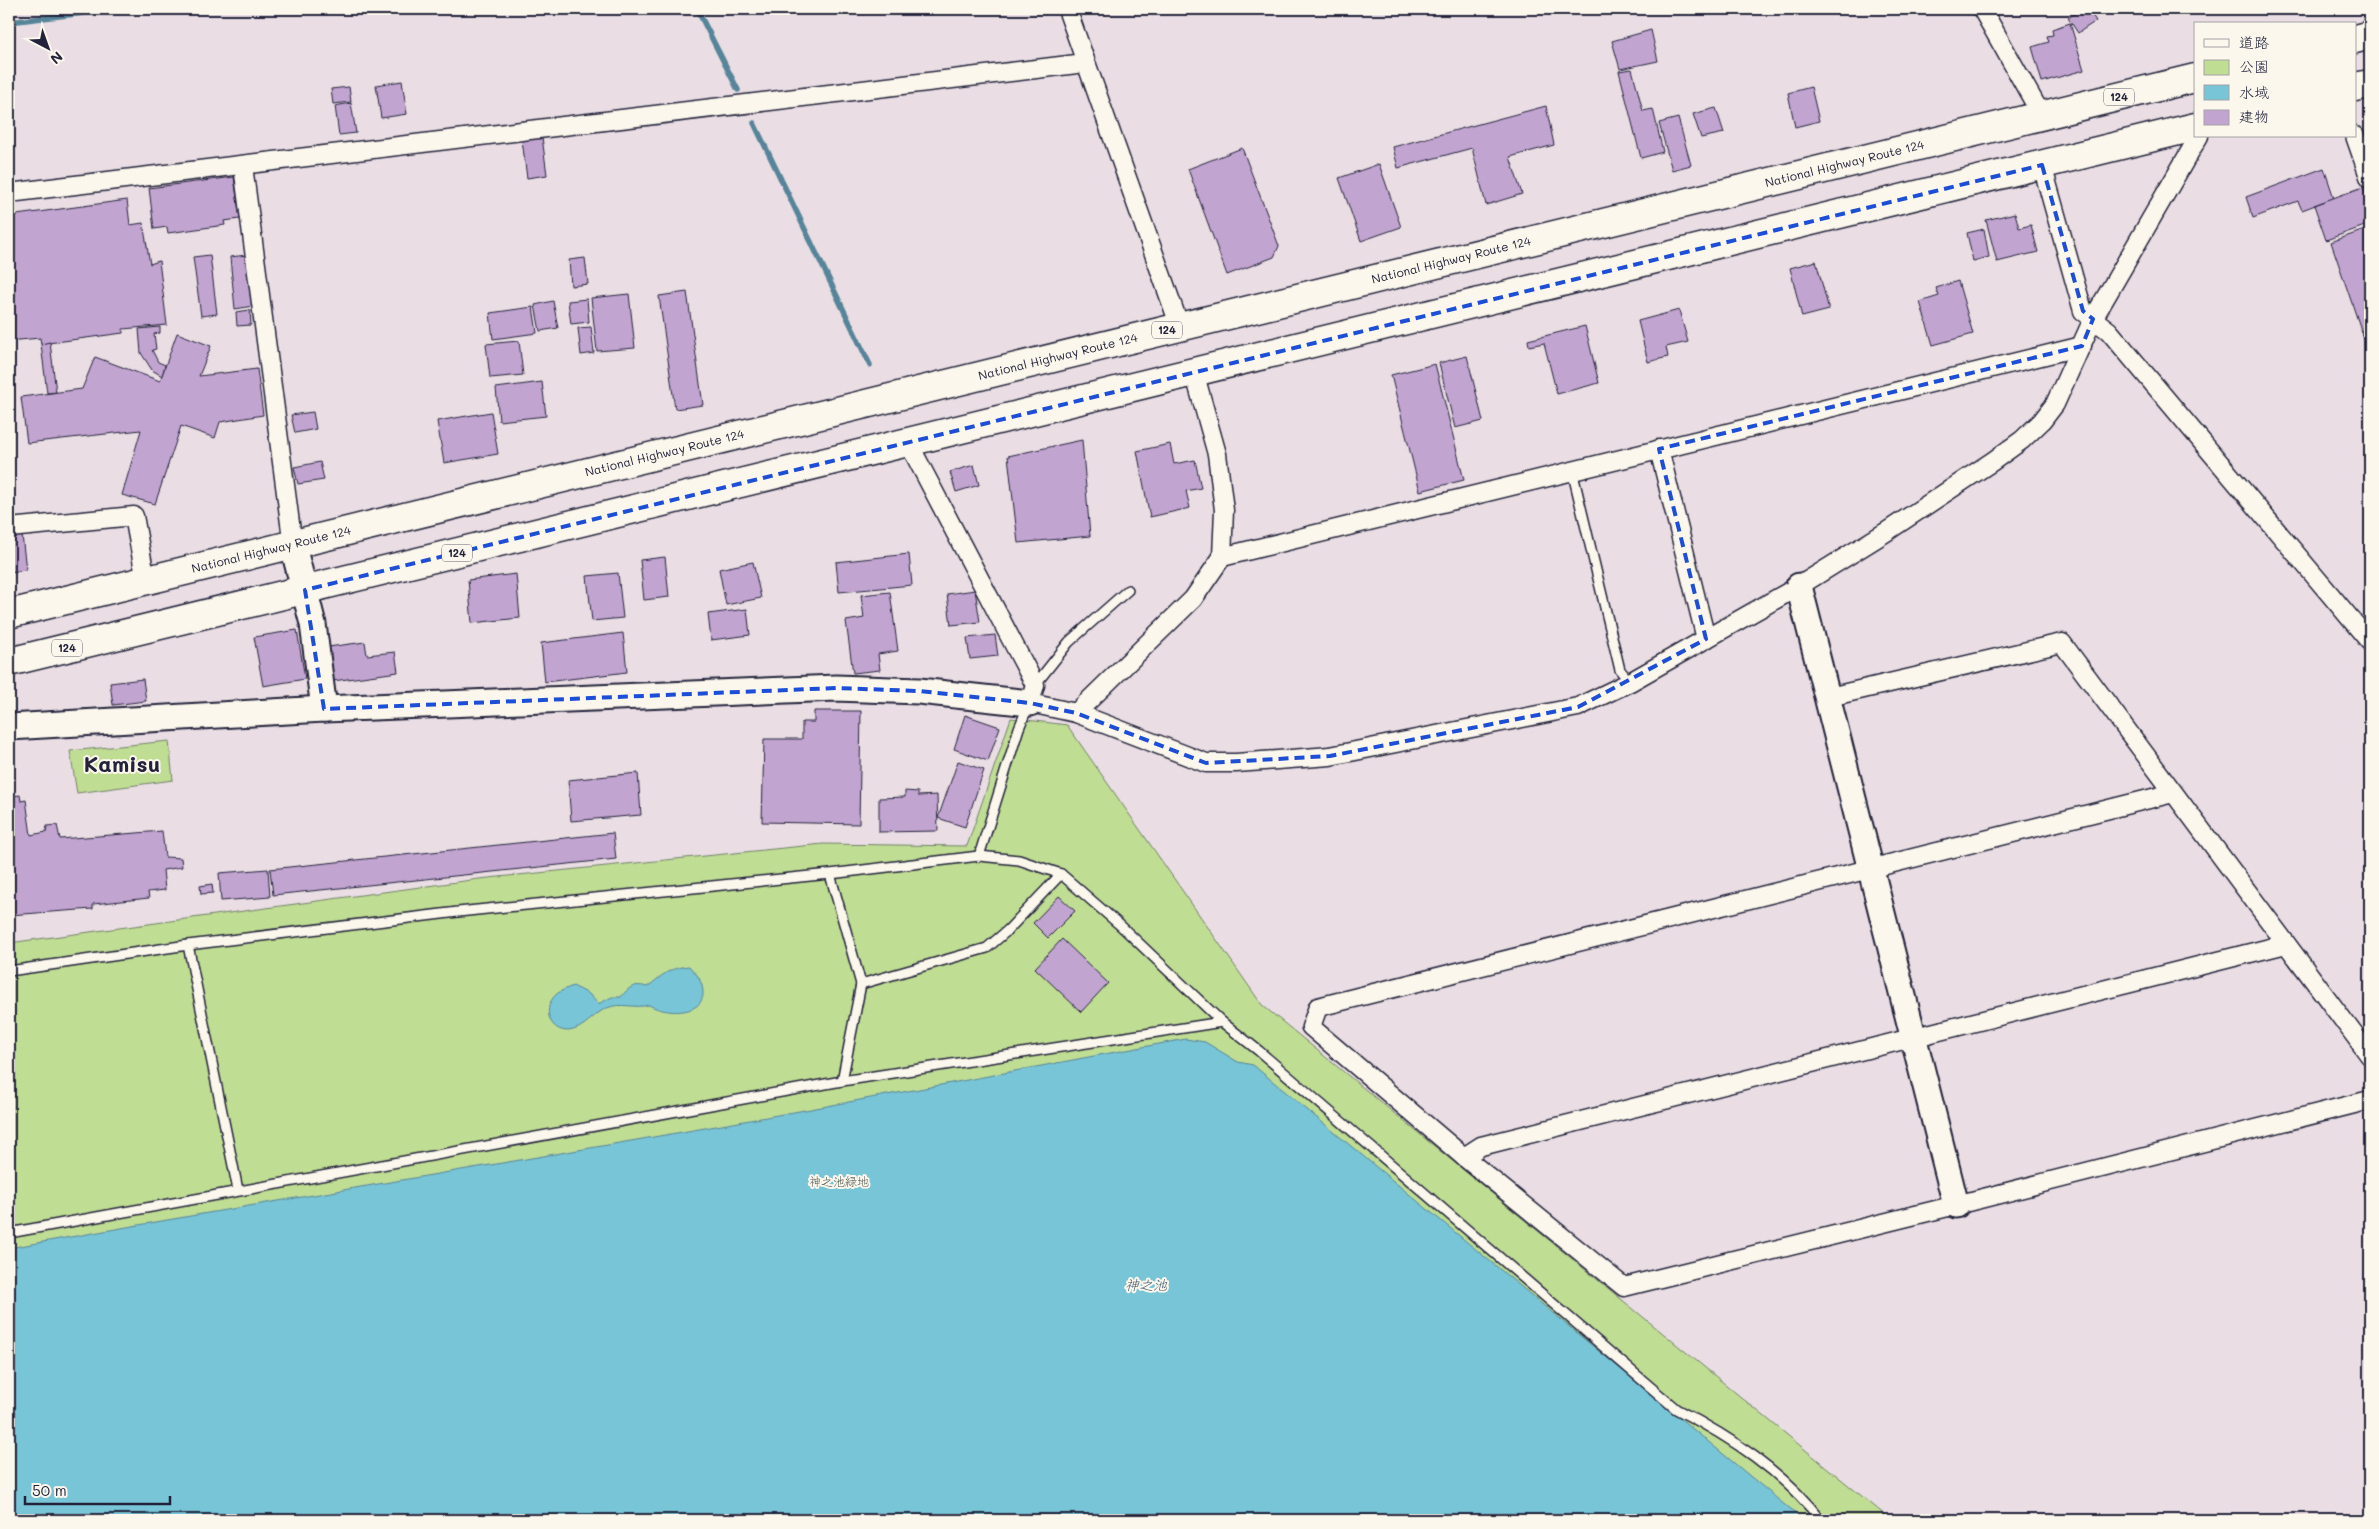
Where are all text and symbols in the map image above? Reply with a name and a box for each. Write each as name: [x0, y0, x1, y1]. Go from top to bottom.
north arrow: [22, 22, 72, 72]
legend: [2194, 22, 2356, 138]
text: 道路: [2239, 32, 2269, 52]
text: N: [47, 48, 67, 69]
text: 公園: [2239, 56, 2269, 76]
text: 水域: [2239, 82, 2269, 102]
road number: 124: [2104, 88, 2134, 105]
text: 建物: [2239, 106, 2269, 126]
street label: National Highway Route 124: [1763, 136, 1926, 190]
street label: National Highway Route 124: [1370, 232, 1532, 287]
road number: 124: [1152, 322, 1182, 338]
street label: National Highway Route 124: [976, 329, 1139, 383]
street label: National Highway Route 124: [583, 425, 746, 480]
street label: National Highway Route 124: [190, 522, 352, 576]
road number: 124: [442, 544, 472, 562]
road number: 124: [52, 640, 82, 656]
district label: Kamisu: [84, 749, 160, 778]
park label: 神之池緑地: [809, 1173, 869, 1189]
water label: 神之池: [1125, 1275, 1168, 1294]
scale bar: [25, 1474, 170, 1506]
text: 50 m: [32, 1480, 67, 1500]

